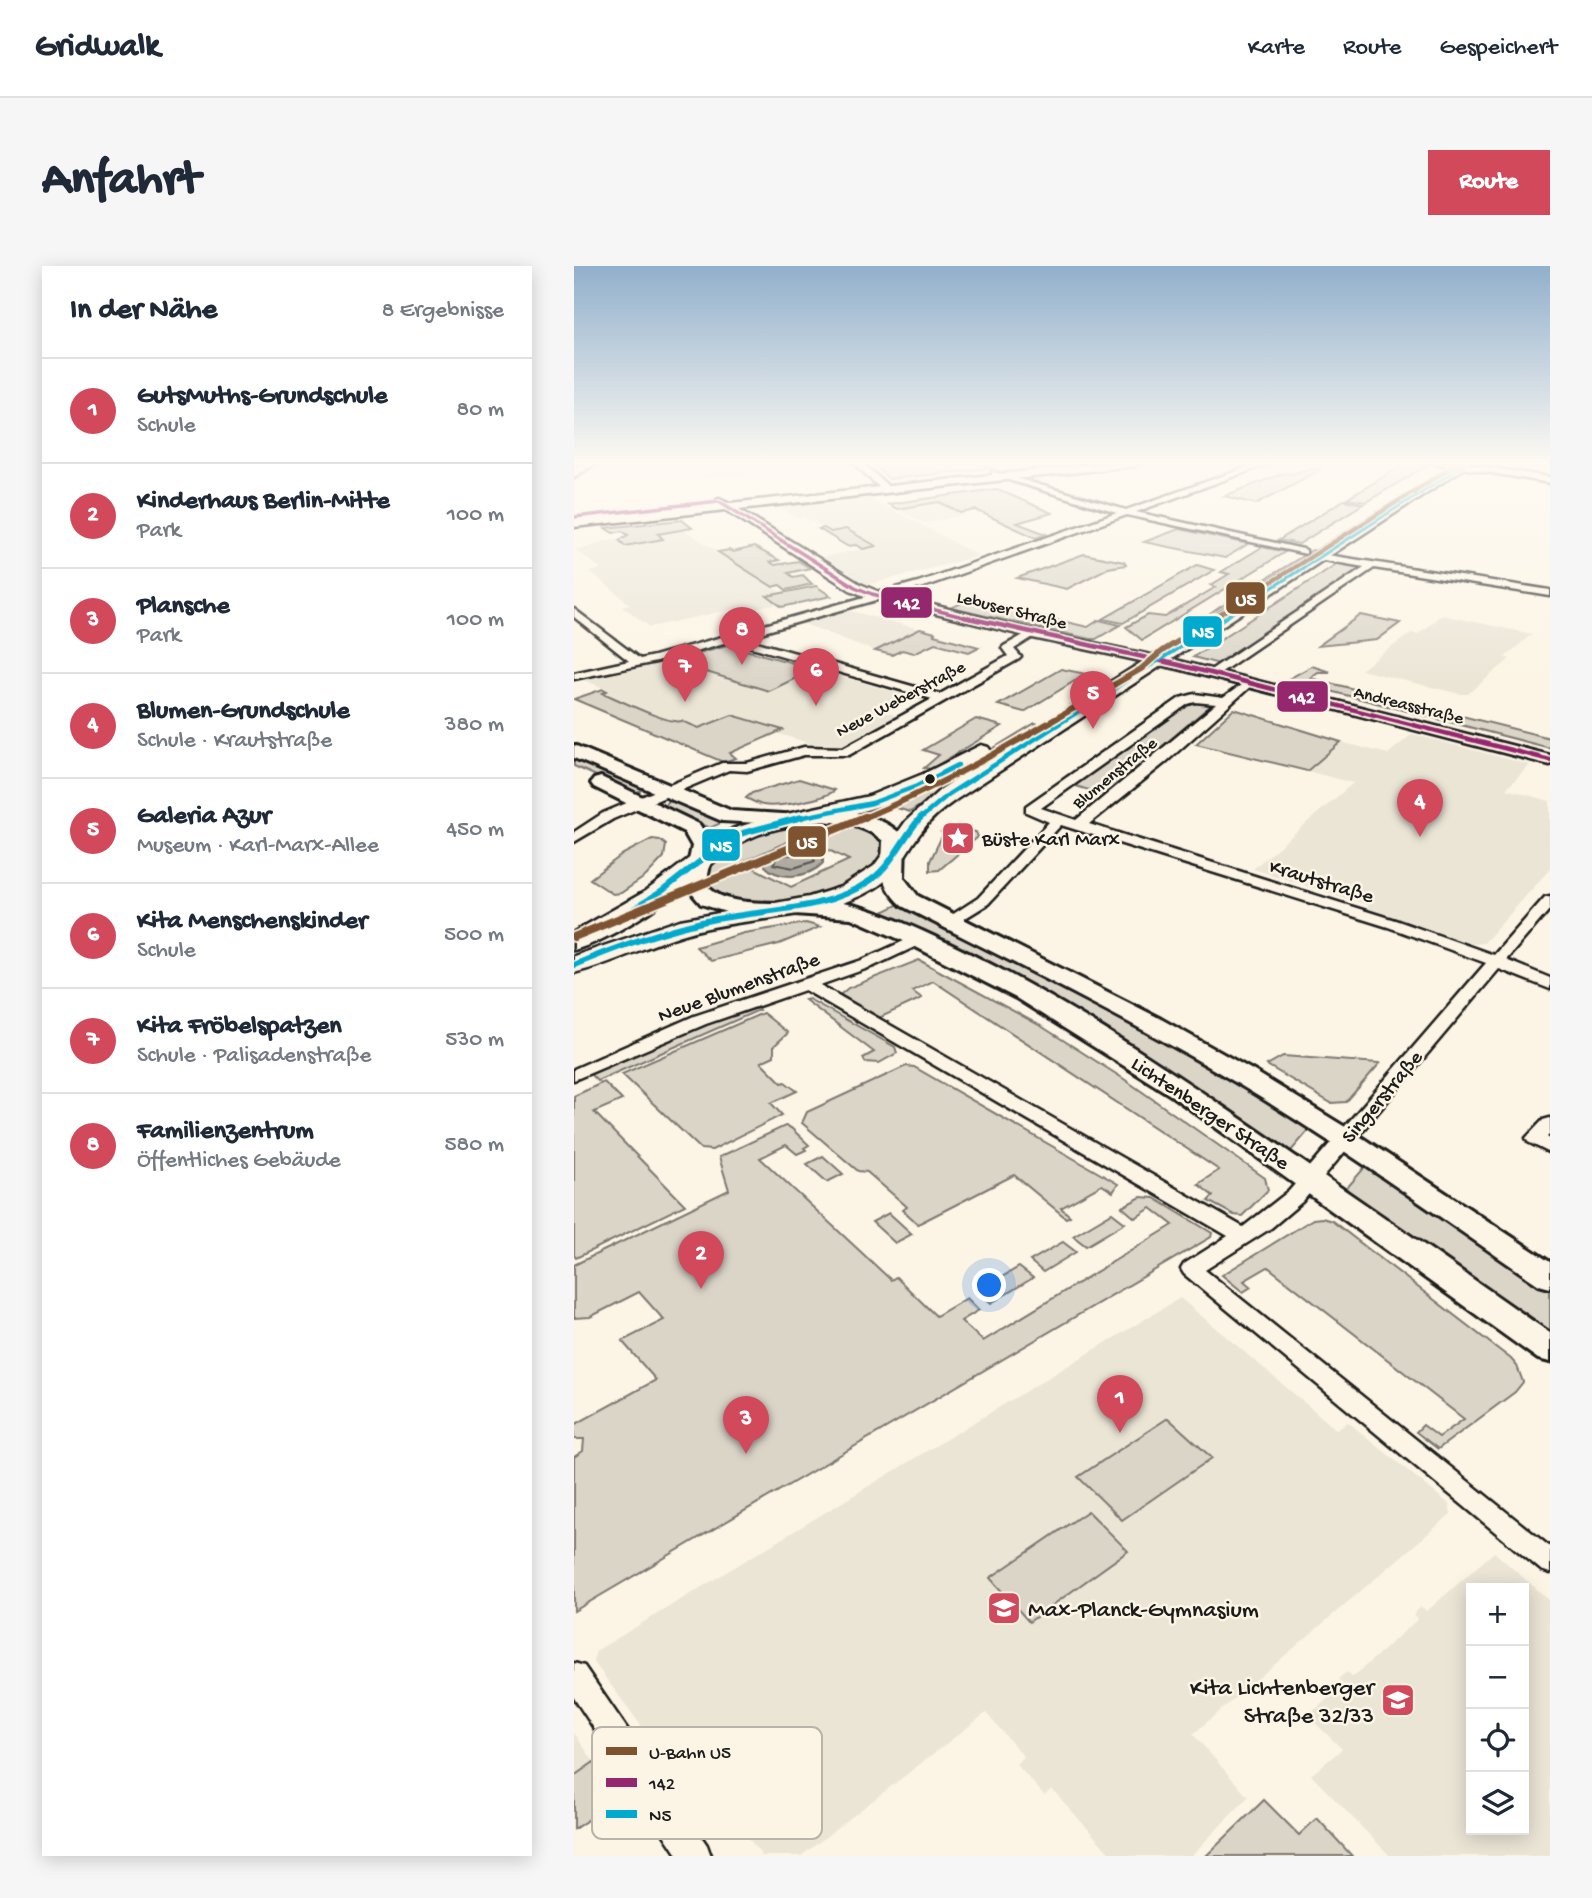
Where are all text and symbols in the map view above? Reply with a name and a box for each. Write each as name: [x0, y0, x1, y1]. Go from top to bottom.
text: Gridwalk: [35, 29, 160, 67]
text: Karte: [1248, 34, 1305, 63]
text: Route: [1343, 34, 1402, 63]
text: Gespeichert: [1440, 34, 1557, 63]
button: Route: [1428, 150, 1550, 215]
text: Anfahrt: [42, 153, 200, 211]
text: In der Nähe: [70, 294, 217, 329]
text: 8 Ergebnisse: [382, 298, 504, 325]
text: GutsMuths-Grundschule: [137, 382, 387, 413]
text: 1: [88, 397, 98, 424]
text: 80 m: [457, 397, 504, 424]
text: Schule: [137, 413, 196, 440]
text: Kinderhaus Berlin-Mitte: [137, 487, 390, 518]
text: 2: [87, 502, 99, 529]
text: 100 m: [447, 502, 504, 529]
text: Park: [137, 518, 181, 545]
line badge: U5: [1225, 581, 1266, 615]
line badge: 142: [880, 586, 933, 619]
street label: Lebuser Straße: [954, 588, 1069, 635]
text: U5: [1236, 590, 1256, 613]
text: Plansche: [137, 592, 230, 623]
text: 142: [893, 594, 921, 617]
text: 3: [87, 607, 99, 634]
text: 100 m: [447, 607, 504, 634]
pin: 8: [719, 607, 765, 665]
line badge: N5: [1182, 615, 1223, 648]
text: Park: [137, 623, 181, 650]
text: N5: [1192, 623, 1214, 646]
pin: 7: [662, 644, 708, 702]
pin: 6: [793, 648, 839, 706]
street label: Neue Weberstraße: [833, 657, 970, 743]
pin: 5: [1070, 671, 1116, 729]
line badge: 142: [1276, 680, 1329, 713]
street label: Andreasstraße: [1351, 683, 1466, 730]
text: 142: [1288, 688, 1316, 711]
text: Blumen-Grundschule: [137, 697, 350, 728]
text: 4: [88, 712, 98, 739]
text: 380 m: [445, 712, 504, 739]
text: Schule · Krautstraße: [137, 728, 332, 755]
street label: Blumenstraße: [1068, 733, 1163, 815]
unlabelled marker: [923, 772, 937, 786]
pin: 4: [1397, 779, 1443, 837]
text: Galeria Azur: [137, 802, 271, 833]
text: 5: [87, 817, 99, 844]
text: 450 m: [446, 817, 504, 844]
place icon: Büste Karl Marx: [939, 819, 977, 857]
line badge: U5: [787, 825, 827, 858]
line badge: N5: [701, 828, 741, 862]
place label: Büste Karl Marx: [981, 829, 1120, 854]
text: Museum · Karl-Marx-Allee: [137, 833, 379, 860]
text: U5: [797, 833, 817, 856]
text: N5: [710, 837, 732, 860]
street label: Krautstraße: [1266, 856, 1377, 911]
text: Kita Menschenskinder: [137, 907, 367, 938]
text: 6: [87, 922, 99, 949]
text: 500 m: [444, 922, 504, 949]
text: Schule: [137, 938, 196, 965]
street label: Neue Blumenstraße: [655, 948, 825, 1030]
text: Kita Fröbelspatzen: [137, 1012, 342, 1043]
text: 7: [87, 1027, 99, 1054]
text: 530 m: [445, 1027, 504, 1054]
text: Schule · Palisadenstraße: [137, 1043, 371, 1070]
street label: Singerstraße: [1338, 1046, 1430, 1150]
street label: Lichtenberger Straße: [1125, 1053, 1294, 1178]
text: Familienzentrum: [137, 1117, 314, 1148]
text: 8: [87, 1132, 99, 1159]
text: 580 m: [444, 1132, 504, 1159]
text: Öffentliches Gebäude: [137, 1148, 341, 1175]
pin: 2: [678, 1231, 724, 1289]
your location: [972, 1268, 1006, 1302]
pin: 1: [1097, 1375, 1143, 1433]
pin: 3: [723, 1396, 769, 1454]
map controls: [1466, 1583, 1529, 1835]
button: +: [1466, 1583, 1529, 1646]
school or university icon: Max-Planck-Gymnasium: [985, 1589, 1023, 1627]
place label: Max-Planck-Gymnasium: [1028, 1597, 1259, 1626]
button: −: [1466, 1646, 1529, 1709]
place label: Kita Lichtenberger Straße 32/33: [1190, 1675, 1377, 1732]
school or university icon: Kita Lichtenberger Straße 32/33: [1379, 1681, 1417, 1719]
button: locate: [1466, 1709, 1529, 1772]
legend: [592, 1727, 822, 1839]
text: U-Bahn U5: [649, 1743, 731, 1766]
button: layers: [1466, 1772, 1529, 1835]
text: 142: [648, 1774, 675, 1797]
text: N5: [649, 1806, 671, 1829]

